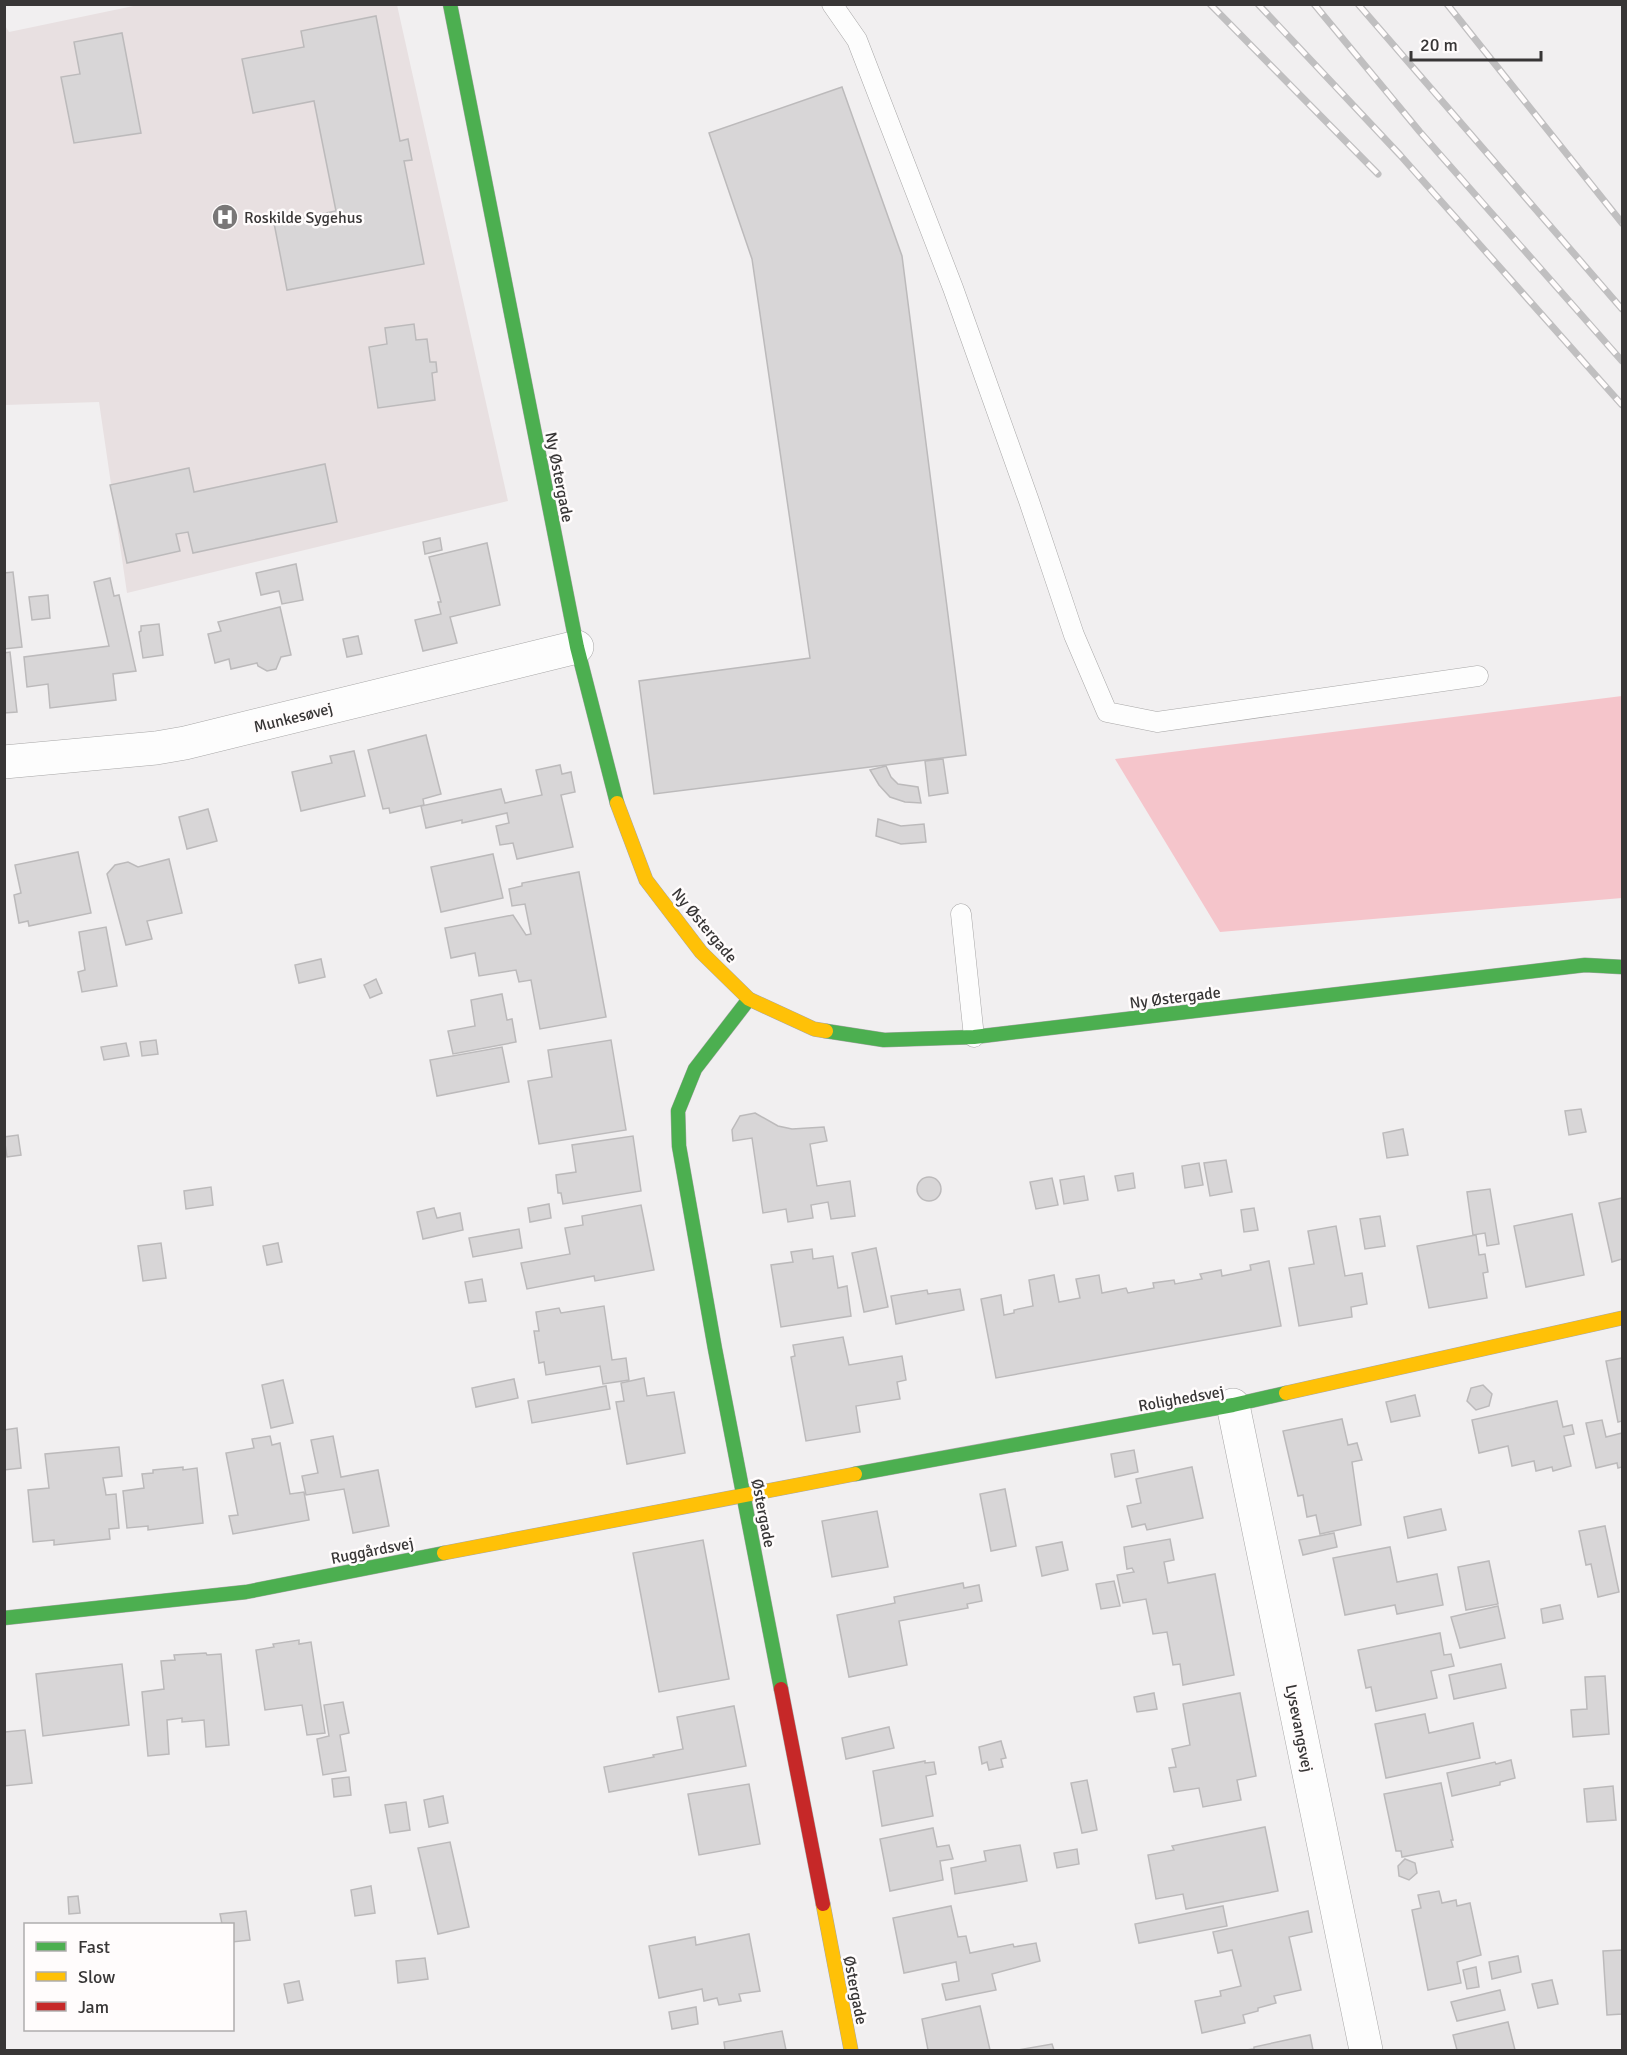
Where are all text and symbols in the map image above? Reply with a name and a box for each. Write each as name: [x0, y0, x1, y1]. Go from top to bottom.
scale bar: [1411, 24, 1542, 62]
text: 20 m: [1420, 34, 1458, 56]
hospital icon: Roskilde Sygehus: [210, 202, 240, 232]
place label: Roskilde Sygehus: [244, 208, 362, 228]
street label: Ny Østergade: [540, 430, 578, 524]
street label: Munkesøvej: [252, 698, 335, 737]
street label: Ny Østergade: [667, 884, 741, 967]
street label: Ny Østergade: [1128, 982, 1222, 1014]
street label: Rolighedsvej: [1137, 1382, 1226, 1416]
street label: Østergade: [747, 1477, 779, 1549]
street label: Ruggårdsvej: [329, 1533, 415, 1569]
street label: Lysevangsvej: [1281, 1683, 1317, 1774]
legend: [24, 1923, 234, 2031]
text: Fast: [78, 1936, 110, 1958]
street label: Østergade: [839, 1954, 871, 2026]
text: Slow: [78, 1966, 115, 1988]
text: Jam: [78, 1996, 109, 2018]

